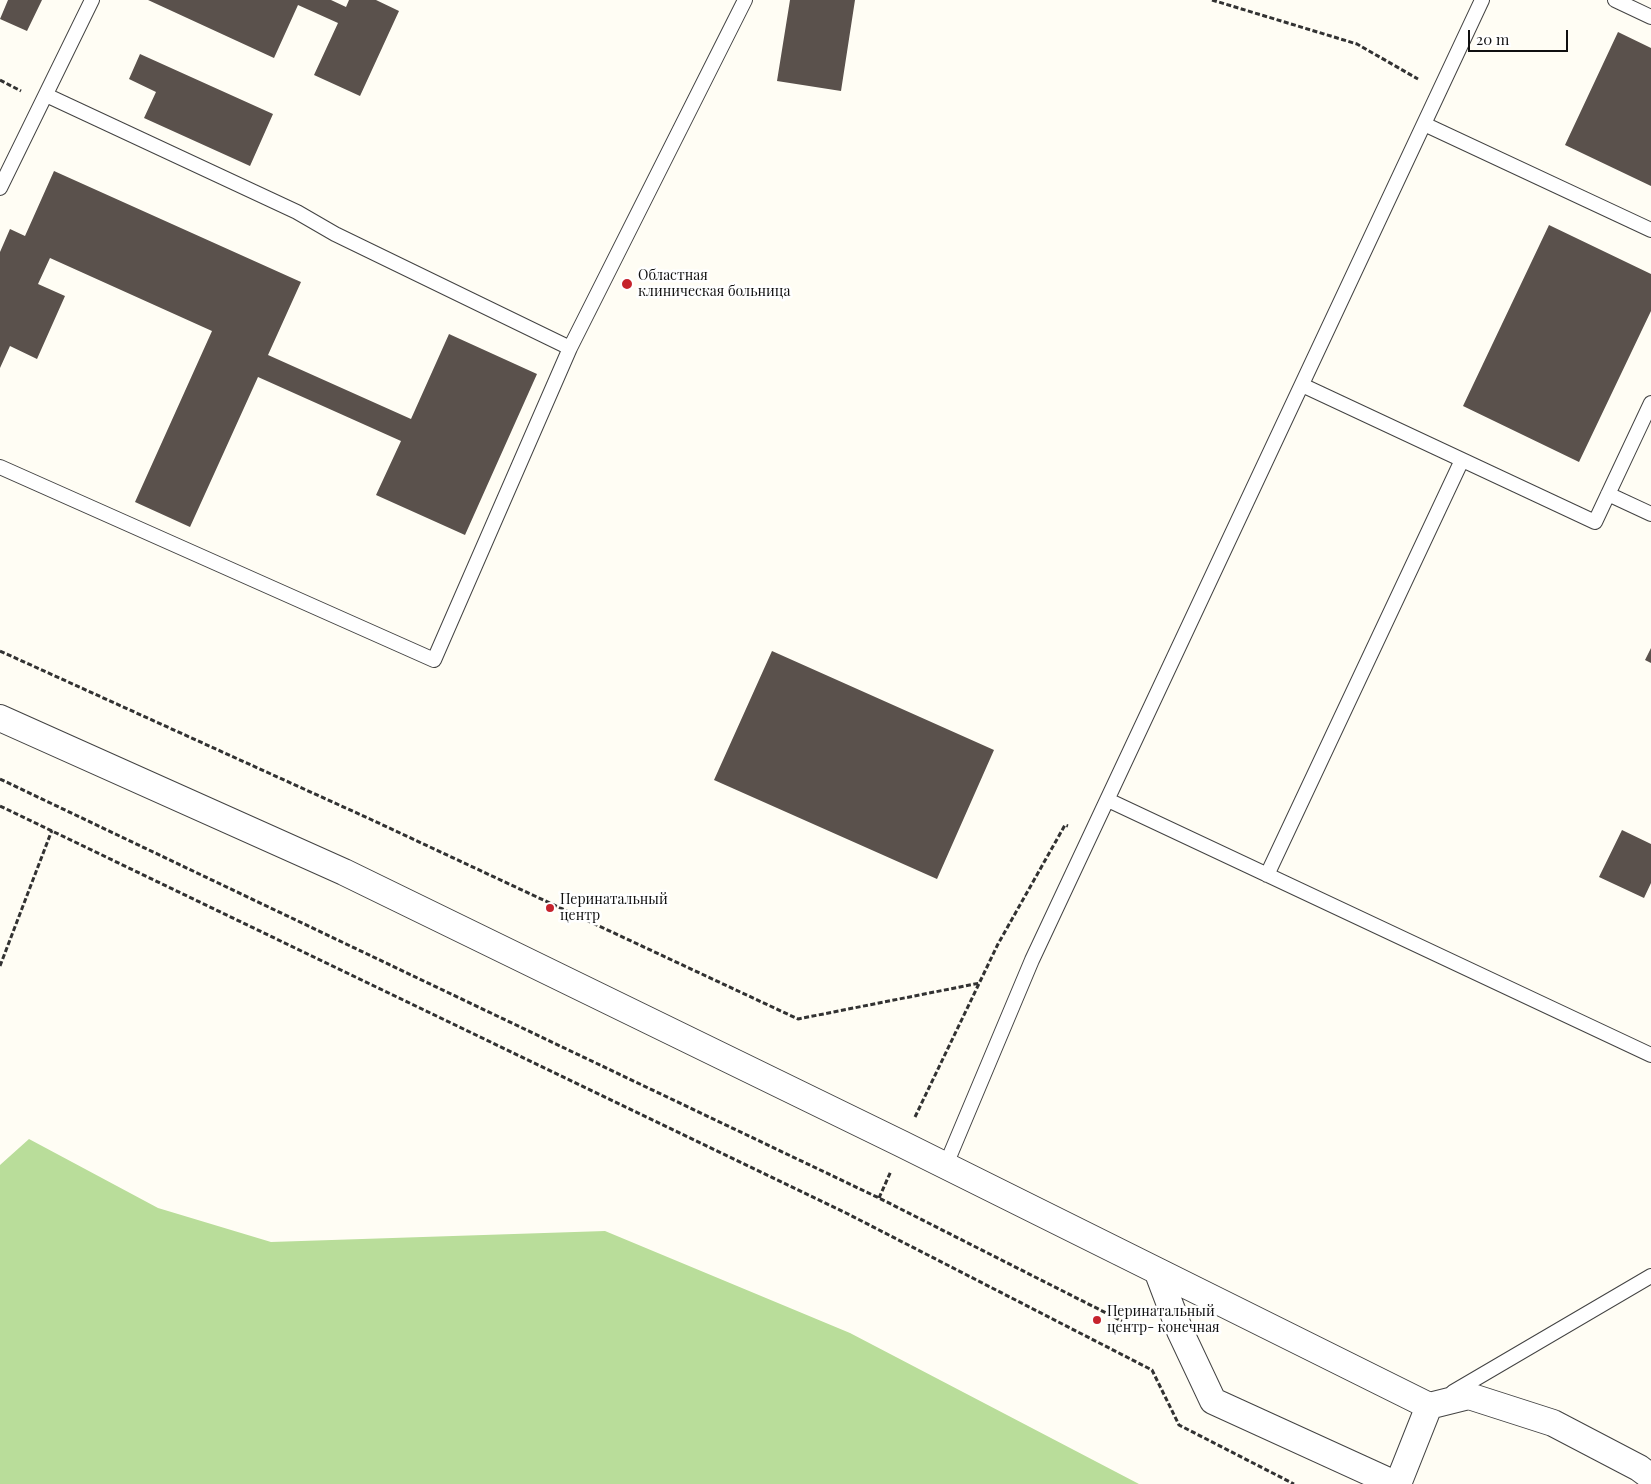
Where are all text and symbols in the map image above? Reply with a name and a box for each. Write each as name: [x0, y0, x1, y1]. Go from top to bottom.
scale bar: [1471, 20, 1571, 52]
text: 20 m: [1476, 29, 1509, 49]
place label: Областная клиническая больница: [638, 268, 790, 300]
marker: Областная клиническая больница: [620, 277, 634, 291]
place label: Перинатальный центр: [560, 892, 668, 924]
marker: Перинатальный центр: [544, 902, 556, 914]
place label: Перинатальный центр- конечная: [1107, 1304, 1220, 1336]
marker: Перинатальный центр- конечная: [1091, 1314, 1103, 1326]

